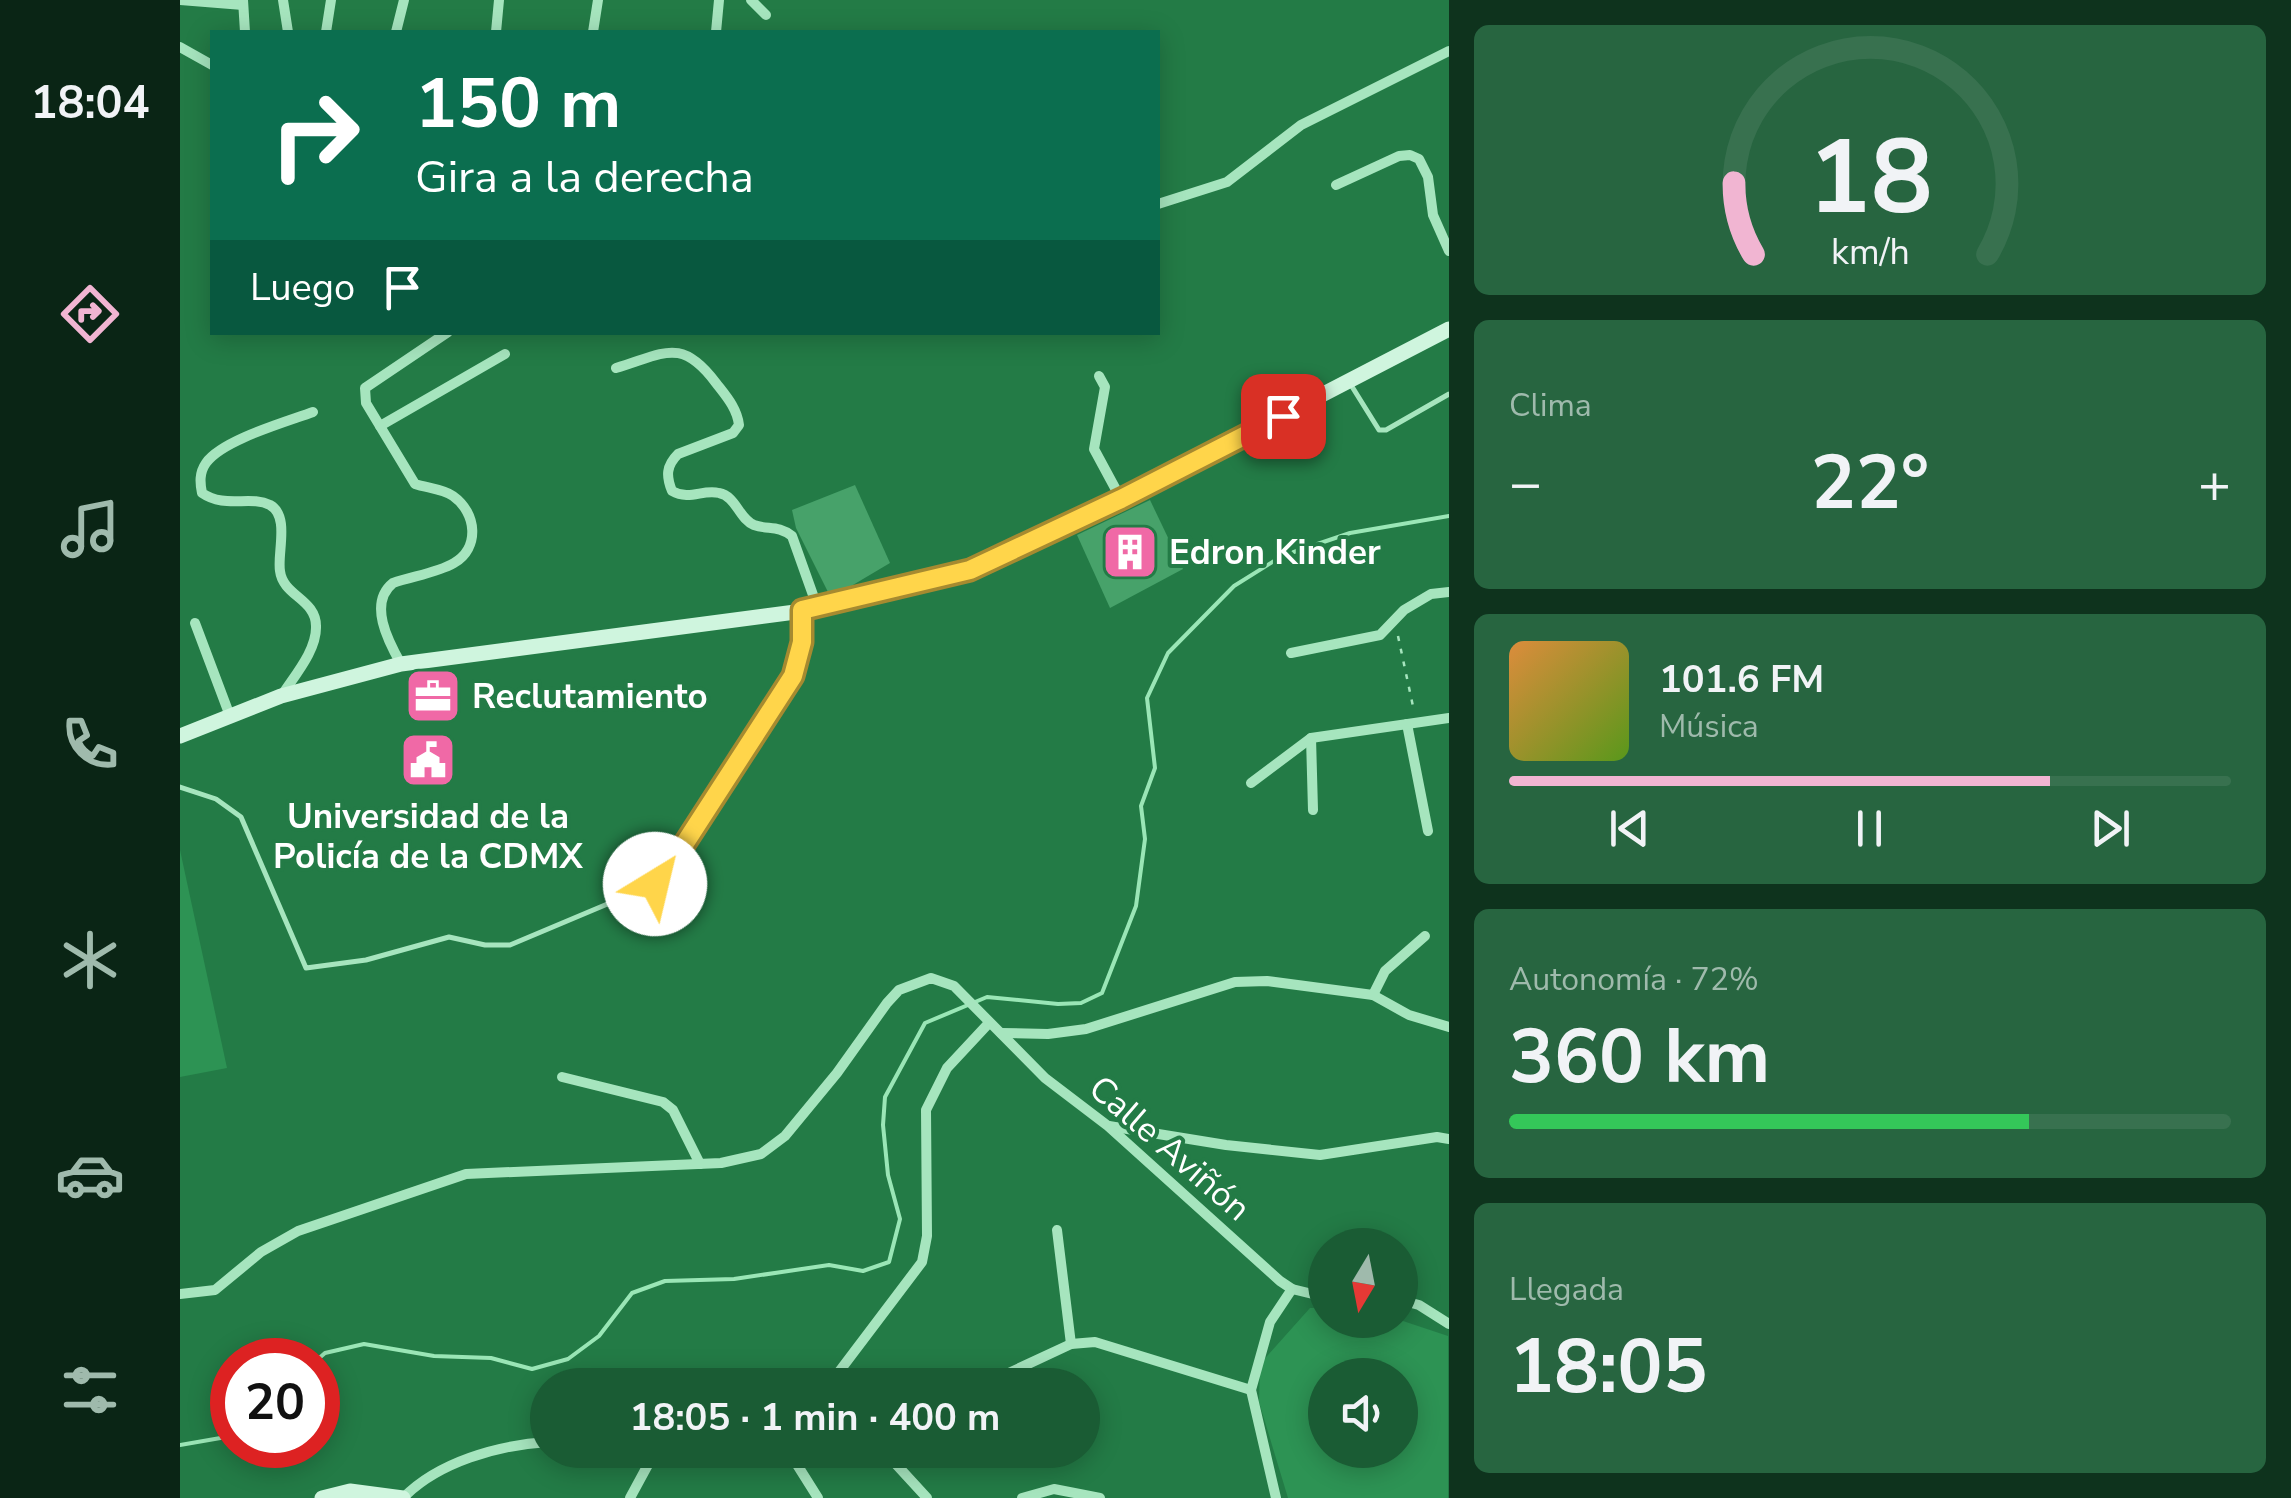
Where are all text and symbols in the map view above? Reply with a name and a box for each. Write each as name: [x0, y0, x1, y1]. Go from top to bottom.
text: 150 m: [415, 56, 621, 152]
icon: right: [250, 70, 380, 200]
text: 18:04: [30, 73, 150, 134]
text: 18: [1808, 107, 1932, 249]
text: Gira a la derecha: [415, 147, 754, 208]
text: km/h: [1831, 228, 1909, 277]
icon: arrive: [375, 260, 430, 315]
text: Luego: [250, 262, 355, 313]
icon: directions: [55, 279, 125, 349]
pin: [1241, 374, 1326, 459]
text: Clima: [1509, 384, 1592, 427]
icon: arrive: [1256, 389, 1311, 444]
text: 22°: [1811, 432, 1929, 534]
text: −: [1509, 446, 1542, 521]
text: +: [2198, 446, 2231, 521]
icon: music: [55, 494, 125, 564]
building icon: Edron Kinder: [1100, 522, 1160, 582]
place label: Edron Kinder: [1169, 529, 1381, 576]
text: 101.6 FM: [1659, 654, 1824, 705]
office icon: Reclutamiento: [403, 666, 463, 726]
place label: Reclutamiento: [472, 673, 708, 720]
text: Música: [1659, 705, 1759, 748]
icon: phone: [55, 709, 125, 779]
public building icon: Universidad de la Policía de la CDMX: [398, 730, 458, 790]
place label: Universidad de la Policía de la CDMX: [273, 793, 583, 880]
icon: previous: [1602, 801, 1657, 856]
icon: pause: [1842, 801, 1897, 856]
icon: next: [2083, 801, 2138, 856]
position arrow: [603, 832, 707, 936]
icon: climate: [55, 925, 125, 995]
text: Autonomía · 72%: [1509, 958, 1759, 1001]
text: 360 km: [1509, 1006, 1770, 1108]
street label: Calle Aviñón: [1079, 1065, 1260, 1232]
icon: car: [55, 1140, 125, 1210]
north arrow: [1308, 1228, 1418, 1338]
map controls: [1308, 1228, 1418, 1468]
text: Llegada: [1509, 1268, 1624, 1311]
text: 18:05: [1509, 1316, 1708, 1418]
speed limit sign: 20: [210, 1338, 340, 1468]
icon: filters: [55, 1355, 125, 1425]
button: sound: [1308, 1358, 1418, 1468]
text: 18:05 · 1 min · 400 m: [630, 1392, 1000, 1443]

